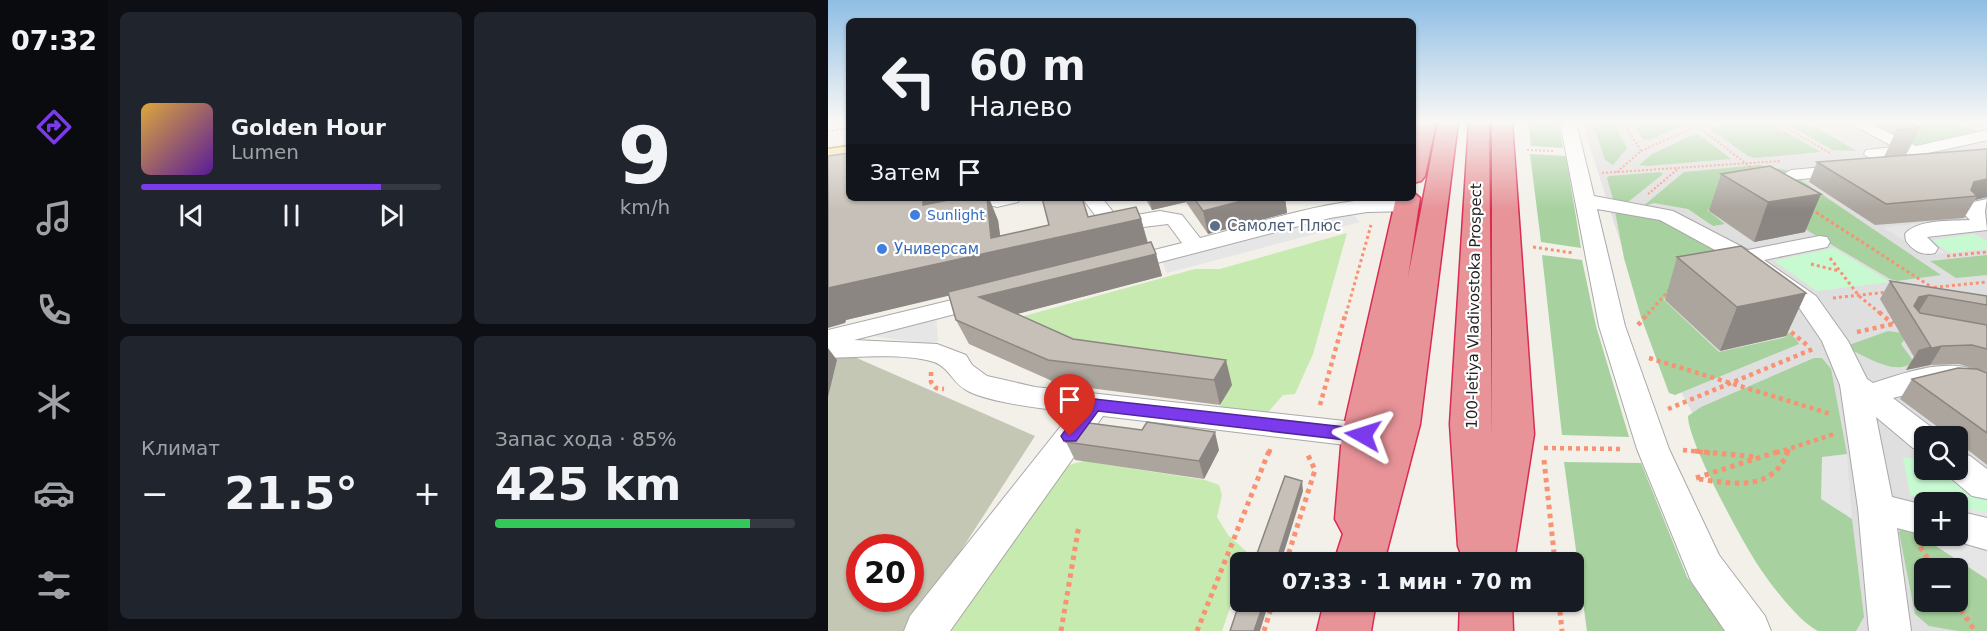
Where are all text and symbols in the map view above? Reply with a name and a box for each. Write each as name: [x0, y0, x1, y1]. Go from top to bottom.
text: 07:32: [11, 25, 97, 56]
text: 60 m: [969, 41, 1086, 90]
icon: left: [870, 42, 948, 120]
text: Налево: [969, 91, 1072, 122]
icon: directions: [33, 106, 75, 148]
text: 9: [618, 111, 672, 201]
text: Golden Hour: [231, 115, 386, 140]
text: Lumen: [231, 140, 299, 164]
icon: arrive: [953, 156, 986, 189]
text: Затем: [870, 160, 941, 185]
street label: 100-letiya Vladivostoka Prospect: [1463, 183, 1485, 429]
text: km/h: [620, 195, 670, 219]
icon: music: [33, 197, 75, 239]
icon: previous: [175, 199, 208, 232]
icon: pause: [275, 199, 308, 232]
icon: next: [375, 199, 408, 232]
place label: Sunlight: [927, 207, 985, 223]
marker: Sunlight: [908, 208, 922, 222]
place label: Самолет Плюс: [1227, 217, 1341, 235]
marker: Самолет Плюс: [1208, 219, 1222, 233]
place label: Универсам: [894, 240, 979, 258]
marker: Универсам: [875, 242, 889, 256]
icon: phone: [33, 289, 75, 331]
pin: [1044, 374, 1095, 436]
icon: climate: [33, 381, 75, 423]
icon: arrive: [1053, 383, 1086, 416]
position arrow: [1331, 403, 1395, 467]
map controls: [1914, 426, 1968, 612]
button: search: [1914, 426, 1968, 480]
text: Запас хода · 85%: [495, 427, 676, 451]
text: Климат: [141, 436, 220, 460]
text: 425 km: [495, 458, 681, 511]
text: 21.5°: [224, 467, 358, 520]
icon: car: [33, 472, 75, 514]
text: −: [141, 474, 169, 513]
text: +: [413, 474, 441, 513]
button: +: [1914, 492, 1968, 546]
speed limit sign: 20: [846, 534, 924, 612]
button: −: [1914, 558, 1968, 612]
icon: filters: [33, 564, 75, 606]
text: 07:33 · 1 мин · 70 m: [1282, 569, 1532, 594]

